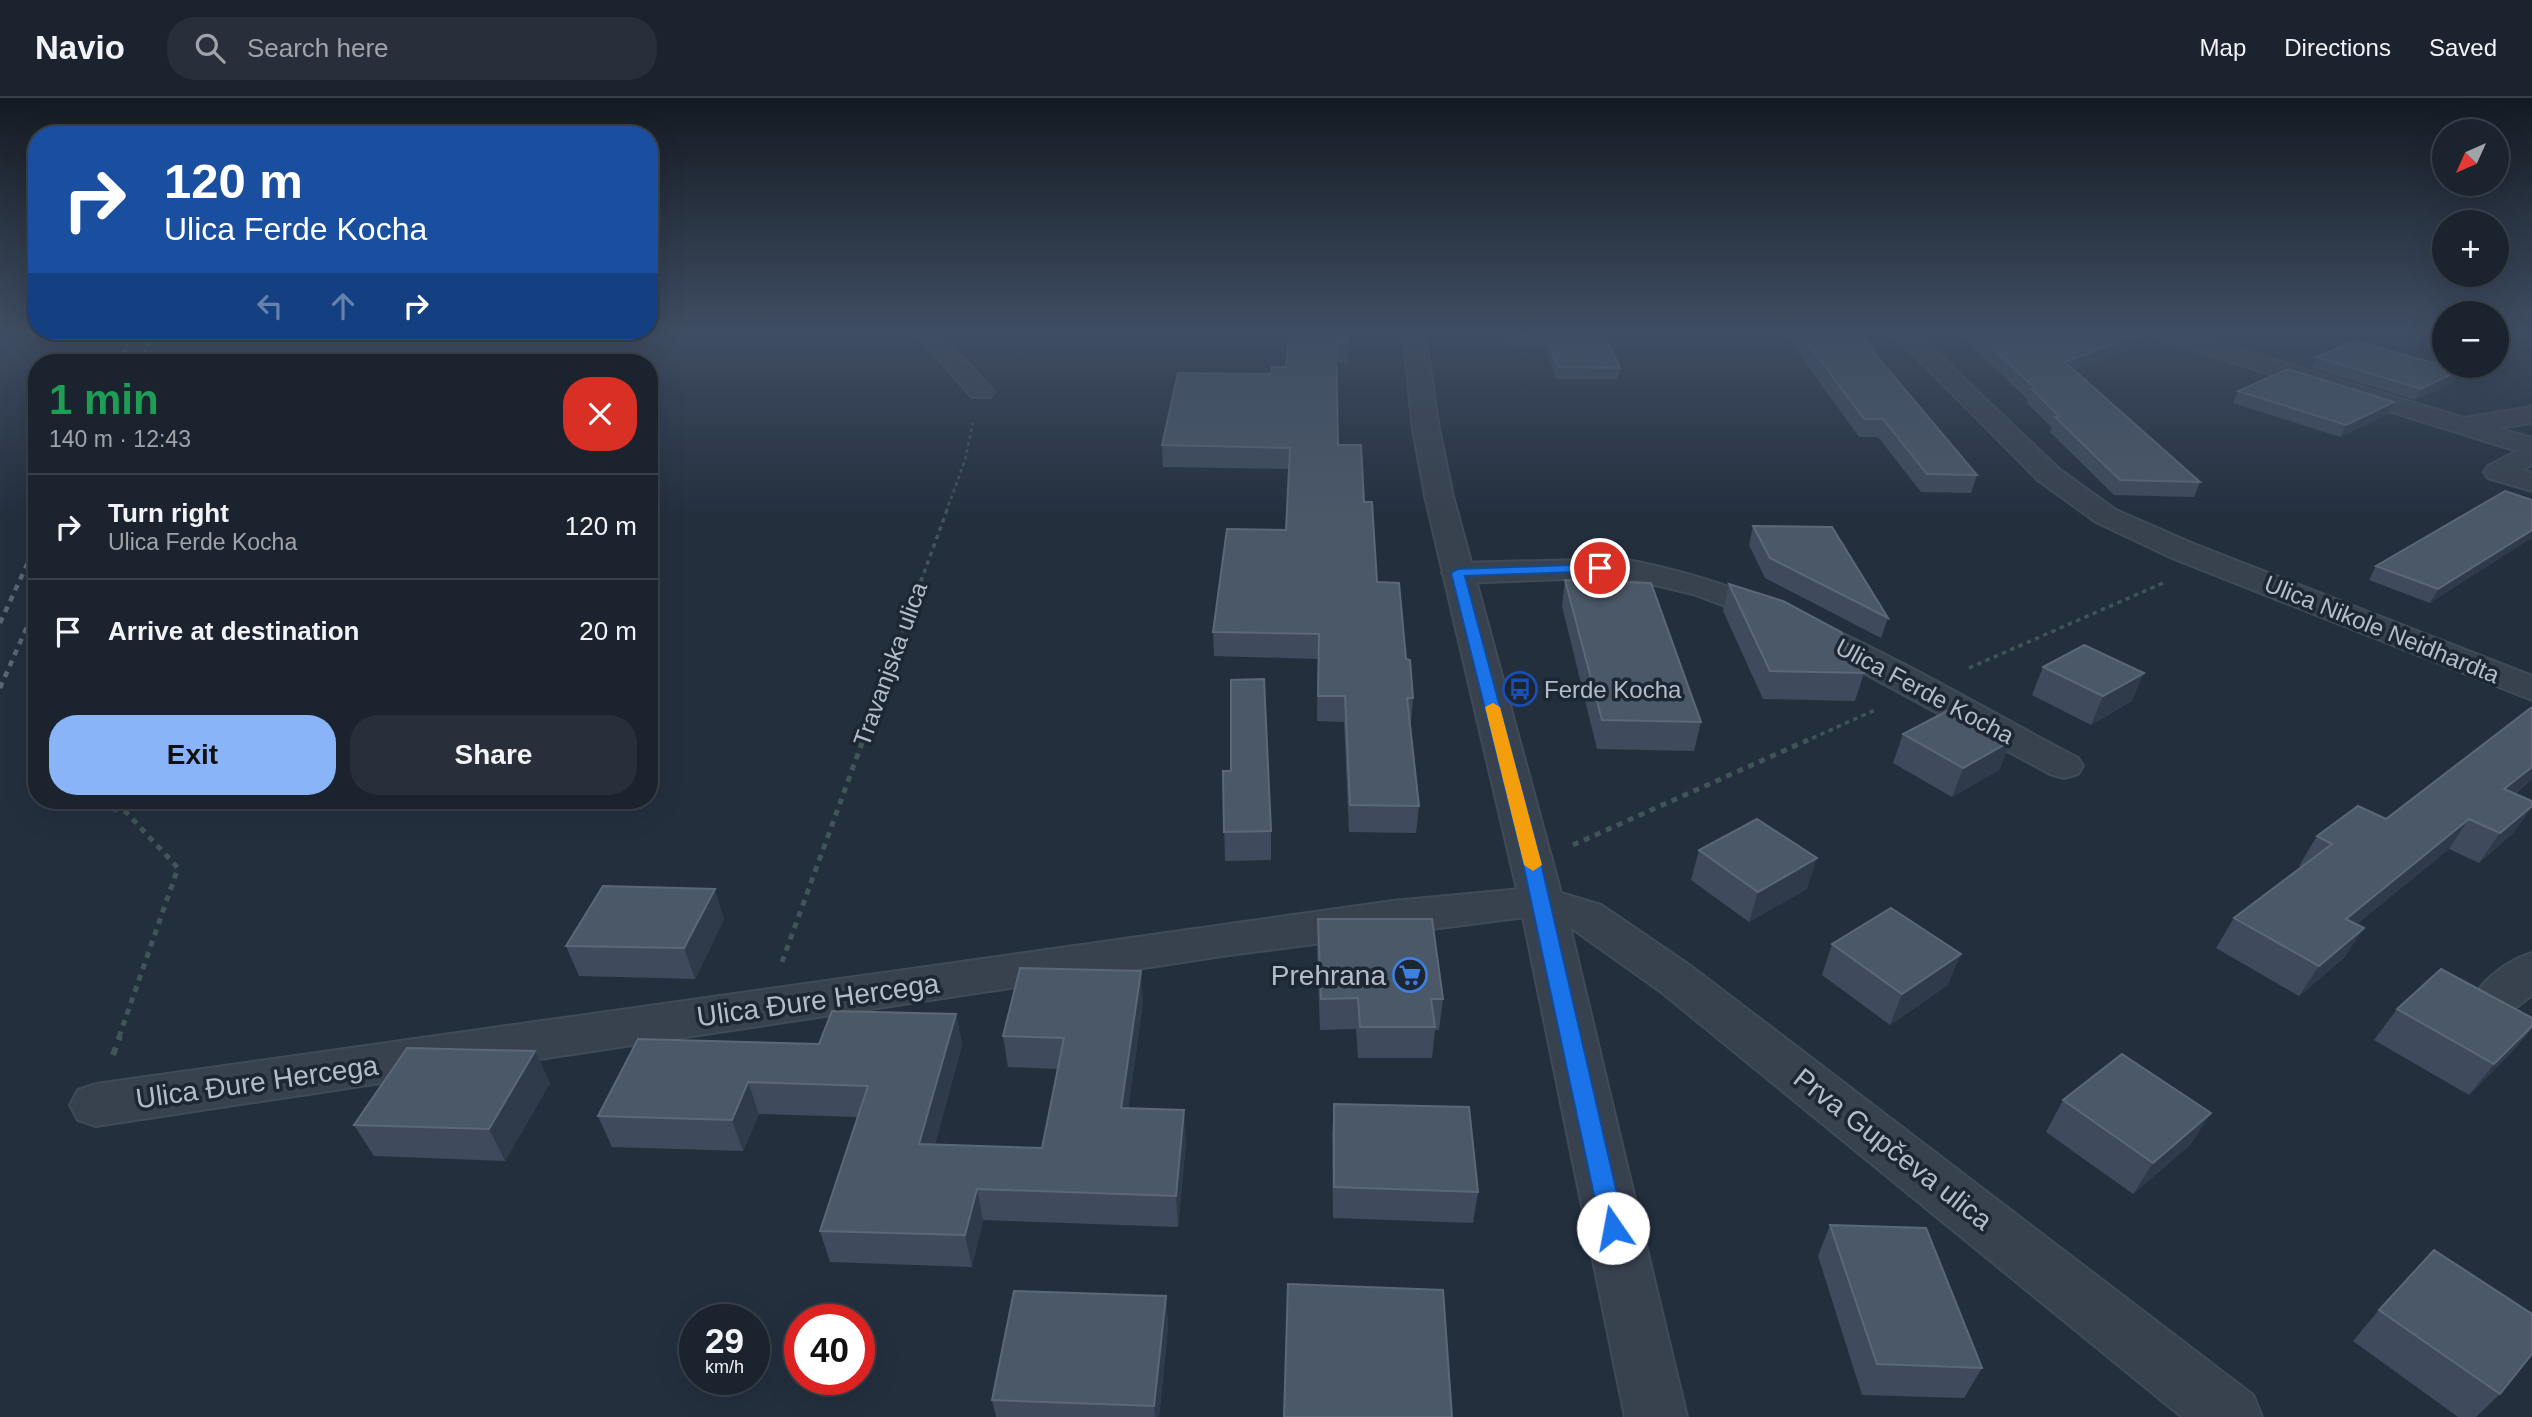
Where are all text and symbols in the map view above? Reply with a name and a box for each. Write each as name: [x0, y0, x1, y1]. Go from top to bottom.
search box: [167, 17, 657, 80]
text: Navio: [35, 29, 125, 66]
icon: search: [191, 29, 229, 67]
text: Search here: [247, 33, 389, 63]
text: Map: [2200, 34, 2246, 61]
text: Directions: [2284, 34, 2391, 61]
text: Saved: [2429, 34, 2497, 61]
north arrow: [2432, 119, 2510, 196]
map controls: [2432, 119, 2509, 378]
icon: right: [49, 154, 140, 245]
text: 120 m: [164, 154, 303, 208]
button: +: [2432, 210, 2509, 287]
text: Ulica Ferde Kocha: [164, 211, 427, 247]
icon: left: [251, 287, 289, 325]
icon: ahead: [324, 287, 362, 325]
icon: right: [397, 287, 435, 325]
button: −: [2432, 301, 2509, 378]
text: 1 min: [49, 376, 159, 423]
button: close: [563, 377, 637, 451]
text: 140 m · 12:43: [49, 426, 191, 452]
text: Turn right: [108, 498, 229, 528]
icon: right: [49, 508, 87, 546]
text: 120 m: [565, 511, 637, 541]
text: Ulica Ferde Kocha: [108, 529, 297, 555]
pin: [1570, 538, 1630, 598]
icon: arrive: [1581, 549, 1619, 587]
street label: Ulica Nikole Neidhardta: [2261, 570, 2504, 689]
street label: Travanjska ulica: [848, 578, 932, 750]
icon: arrive: [49, 613, 87, 651]
text: Arrive at destination: [108, 616, 359, 646]
text: 20 m: [579, 616, 637, 646]
street label: Ulica Ferde Kocha: [1831, 633, 2019, 750]
bus stop icon: Ferde Kocha: [1501, 670, 1539, 708]
place label: Ferde Kocha: [1544, 676, 1682, 703]
button: Exit: [49, 715, 336, 795]
button: Share: [350, 715, 637, 795]
supermarket icon: Prehrana: [1391, 956, 1429, 994]
place label: Prehrana: [1271, 960, 1386, 991]
street label: Ulica Đure Hercega: [695, 968, 942, 1032]
street label: Ulica Đure Hercega: [134, 1050, 381, 1114]
street label: Prva Gupčeva ulica: [1788, 1062, 1999, 1236]
position arrow: [1576, 1191, 1650, 1265]
speed limit sign: 40: [784, 1304, 875, 1395]
text: 29: [705, 1321, 744, 1360]
text: km/h: [705, 1357, 744, 1377]

